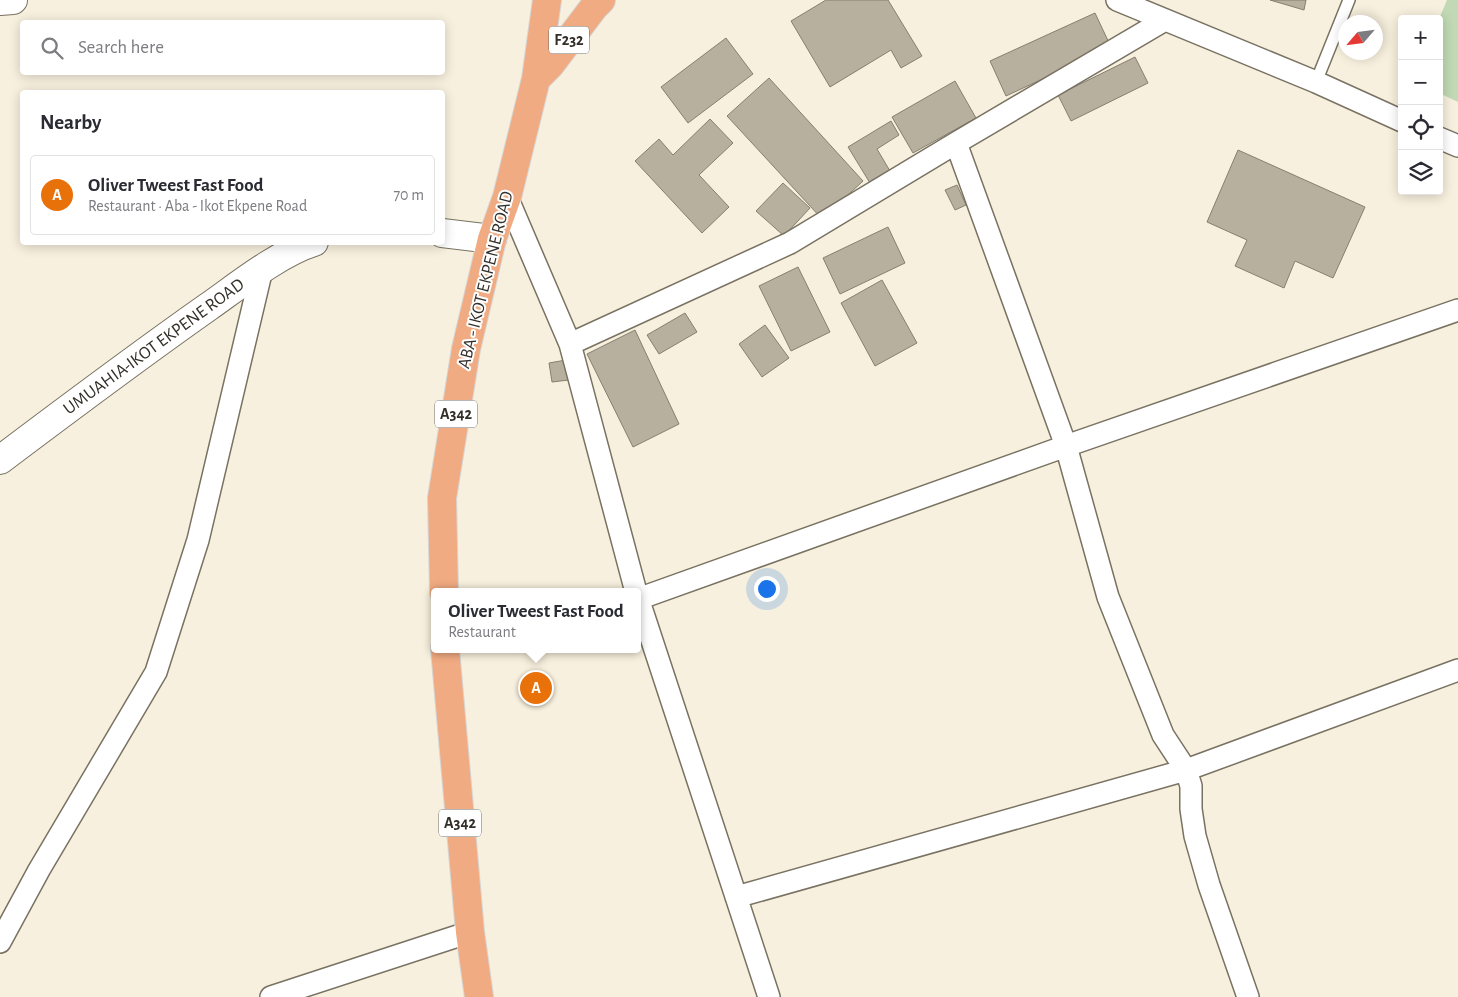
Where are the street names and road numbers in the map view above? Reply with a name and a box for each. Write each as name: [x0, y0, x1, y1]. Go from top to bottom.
road number: F232: [549, 26, 589, 54]
street label: ABA - IKOT EKPENE ROAD: [455, 189, 517, 371]
street label: UMUAHIA-IKOT EKPENE ROAD: [60, 275, 248, 419]
road number: A342: [435, 400, 477, 428]
road number: A342: [439, 810, 481, 836]

